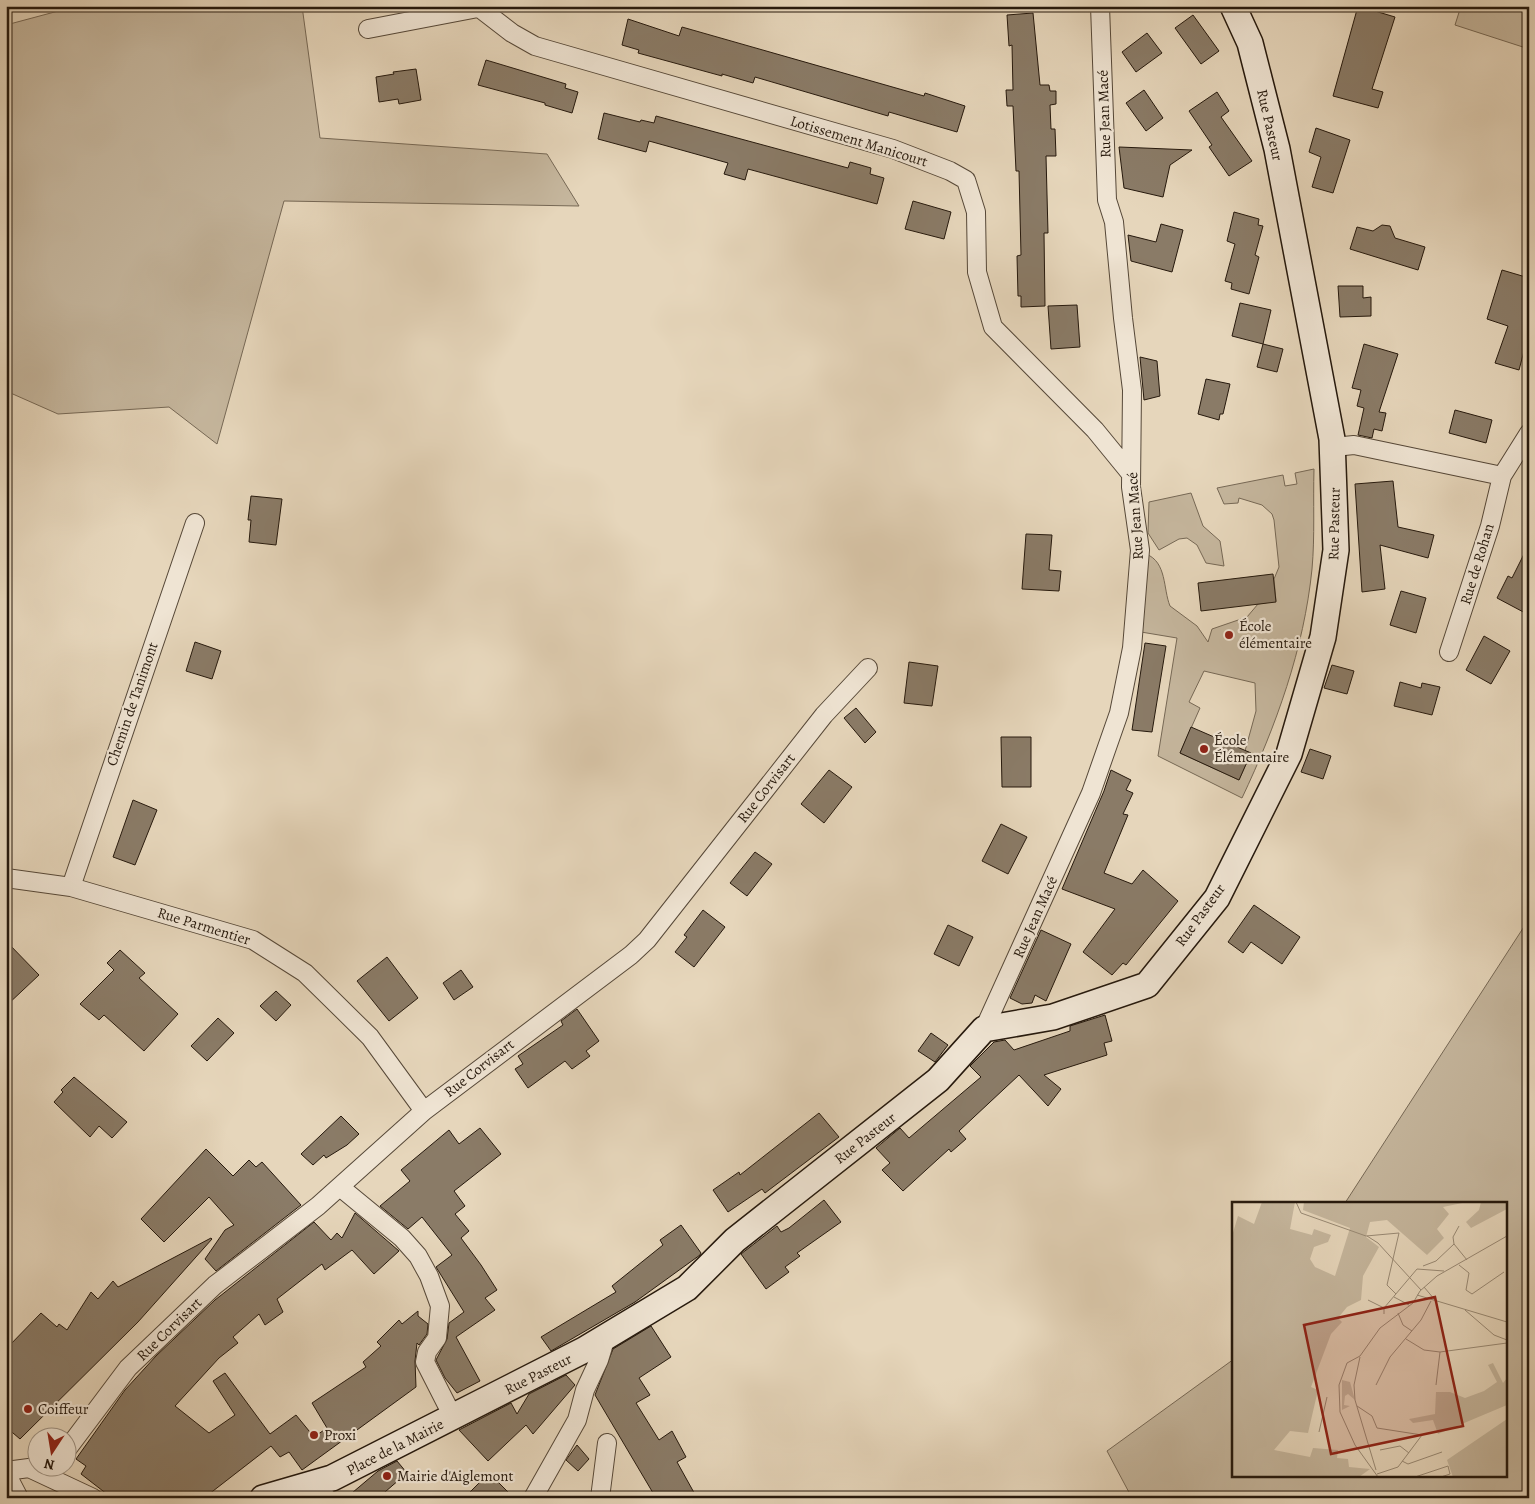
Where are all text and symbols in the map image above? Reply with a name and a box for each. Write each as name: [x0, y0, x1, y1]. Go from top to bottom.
street label: Rue Jean Macé: [1092, 69, 1116, 158]
street label: Rue Pasteur: [1252, 87, 1288, 163]
street label: Lotissement Manicourt: [788, 111, 930, 171]
street label: Rue Jean Macé: [1122, 471, 1148, 561]
street label: Rue Pasteur: [1323, 487, 1345, 561]
street label: Rue de Rohan: [1455, 521, 1499, 607]
place label: École élémentaire: [1239, 616, 1312, 653]
marker: École élémentaire: [1223, 629, 1235, 641]
street label: Chemin de Tanimont: [101, 639, 163, 769]
place label: École Élémentaire: [1214, 730, 1289, 767]
marker: École Élémentaire: [1198, 743, 1210, 755]
street label: Rue Corvisart: [732, 749, 800, 827]
street label: Rue Jean Macé: [1008, 872, 1062, 961]
street label: Rue Pasteur: [1170, 879, 1230, 950]
street label: Rue Parmentier: [155, 902, 253, 950]
street label: Rue Corvisart: [440, 1034, 518, 1102]
street label: Rue Pasteur: [830, 1107, 900, 1168]
inset map: [1232, 1202, 1508, 1476]
street label: Rue Corvisart: [132, 1293, 206, 1365]
street label: Rue Pasteur: [501, 1348, 575, 1399]
place label: Coiffeur: [38, 1399, 89, 1419]
marker: Coiffeur: [22, 1403, 34, 1415]
street label: Place de la Mairie: [343, 1414, 447, 1480]
place label: Proxi: [324, 1425, 356, 1445]
north arrow: [28, 1426, 78, 1476]
marker: Proxi: [308, 1429, 320, 1441]
text: N: [42, 1454, 56, 1475]
place label: Mairie d'Aiglemont: [397, 1466, 513, 1486]
marker: Mairie d'Aiglemont: [381, 1470, 393, 1482]

